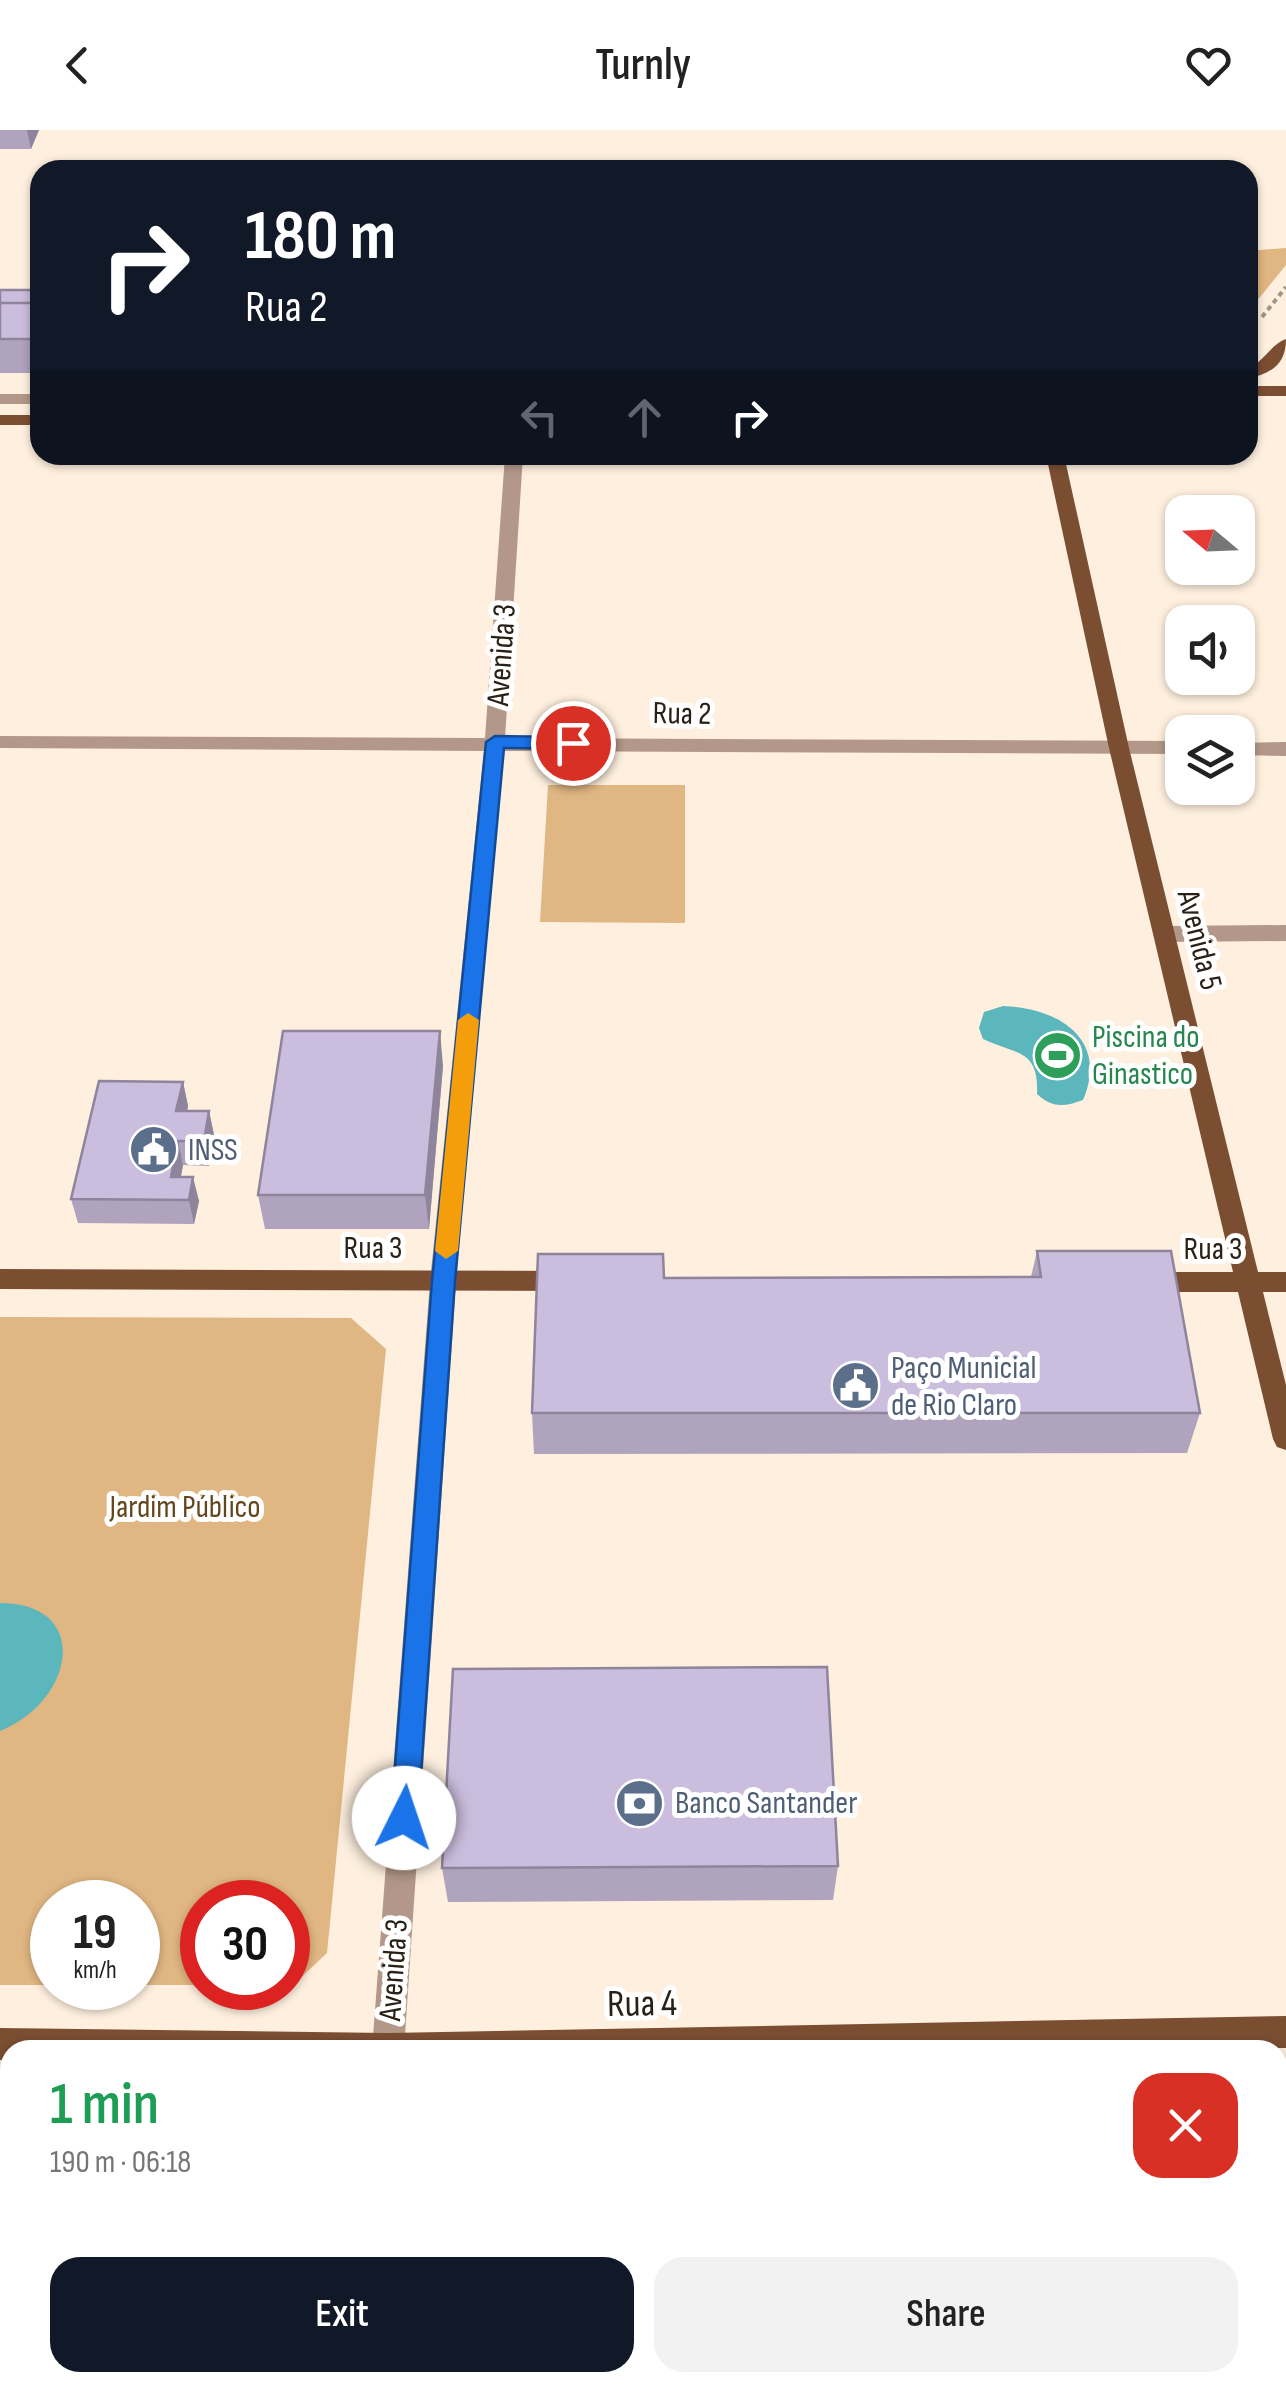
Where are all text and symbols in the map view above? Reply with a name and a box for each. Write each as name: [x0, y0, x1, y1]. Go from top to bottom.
icon: back: [50, 38, 105, 93]
text: Turnly: [595, 38, 691, 93]
icon: heart: [1181, 38, 1236, 93]
text: 180 m: [245, 195, 396, 279]
icon: right: [80, 200, 210, 330]
text: Rua 2: [245, 280, 328, 335]
icon: left: [512, 390, 567, 445]
icon: ahead: [617, 390, 672, 445]
icon: right: [722, 390, 777, 445]
north arrow: [1165, 495, 1255, 585]
map controls: [1165, 495, 1255, 805]
street label: Avenida 3: [479, 603, 525, 708]
button: sound: [1165, 605, 1255, 695]
street label: Rua 2: [652, 694, 712, 734]
pin: [531, 701, 616, 786]
button: layers: [1165, 715, 1255, 805]
icon: arrive: [546, 716, 601, 771]
street label: Avenida 5: [1168, 885, 1230, 994]
place label: Piscina do Ginastico: [1092, 1018, 1199, 1094]
sports icon: Piscina do Ginastico: [1031, 1029, 1083, 1081]
public building icon: INSS: [127, 1124, 179, 1176]
place label: INSS: [188, 1131, 238, 1170]
street label: Rua 3: [344, 1229, 402, 1268]
street label: Rua 3: [1184, 1230, 1242, 1269]
place label: Paço Municial de Rio Claro: [891, 1349, 1037, 1425]
public building icon: Paço Municial de Rio Claro: [830, 1360, 882, 1412]
park label: Jardim Público: [108, 1488, 261, 1527]
position arrow: [352, 1766, 456, 1870]
bank icon: Banco Santander: [614, 1777, 666, 1829]
place label: Banco Santander: [675, 1784, 857, 1823]
speed limit sign: 30: [180, 1880, 310, 2010]
text: 19: [73, 1903, 117, 1963]
street label: Avenida 3: [371, 1918, 417, 2023]
text: km/h: [73, 1955, 117, 1986]
street label: Rua 4: [607, 1981, 677, 2027]
text: 1 min: [50, 2069, 159, 2141]
button: close: [1133, 2073, 1238, 2178]
text: 190 m · 06:18: [50, 2143, 191, 2182]
button: Exit: [50, 2257, 634, 2372]
button: Share: [654, 2257, 1238, 2372]

